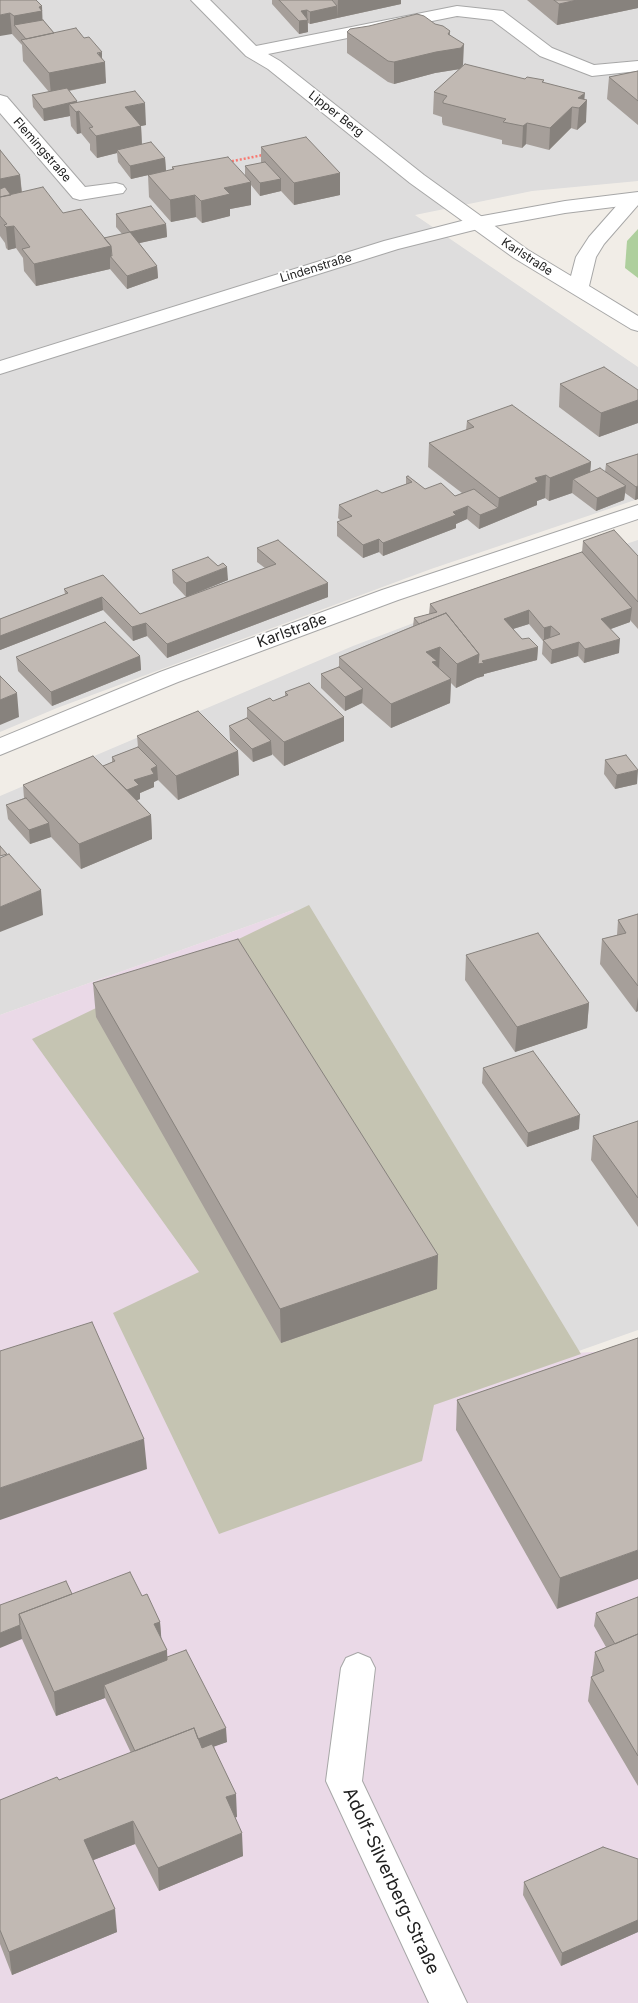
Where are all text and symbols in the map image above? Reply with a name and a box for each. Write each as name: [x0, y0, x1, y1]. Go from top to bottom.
street label: Lipper Berg: [306, 88, 366, 140]
street label: Flemingstraße: [10, 115, 74, 185]
street label: Karlstraße: [499, 235, 555, 279]
street label: Lindenstraße: [278, 250, 354, 286]
street label: Karlstraße: [255, 610, 329, 652]
street label: Adolf-Silverberg-Straße: [338, 1784, 444, 1978]

